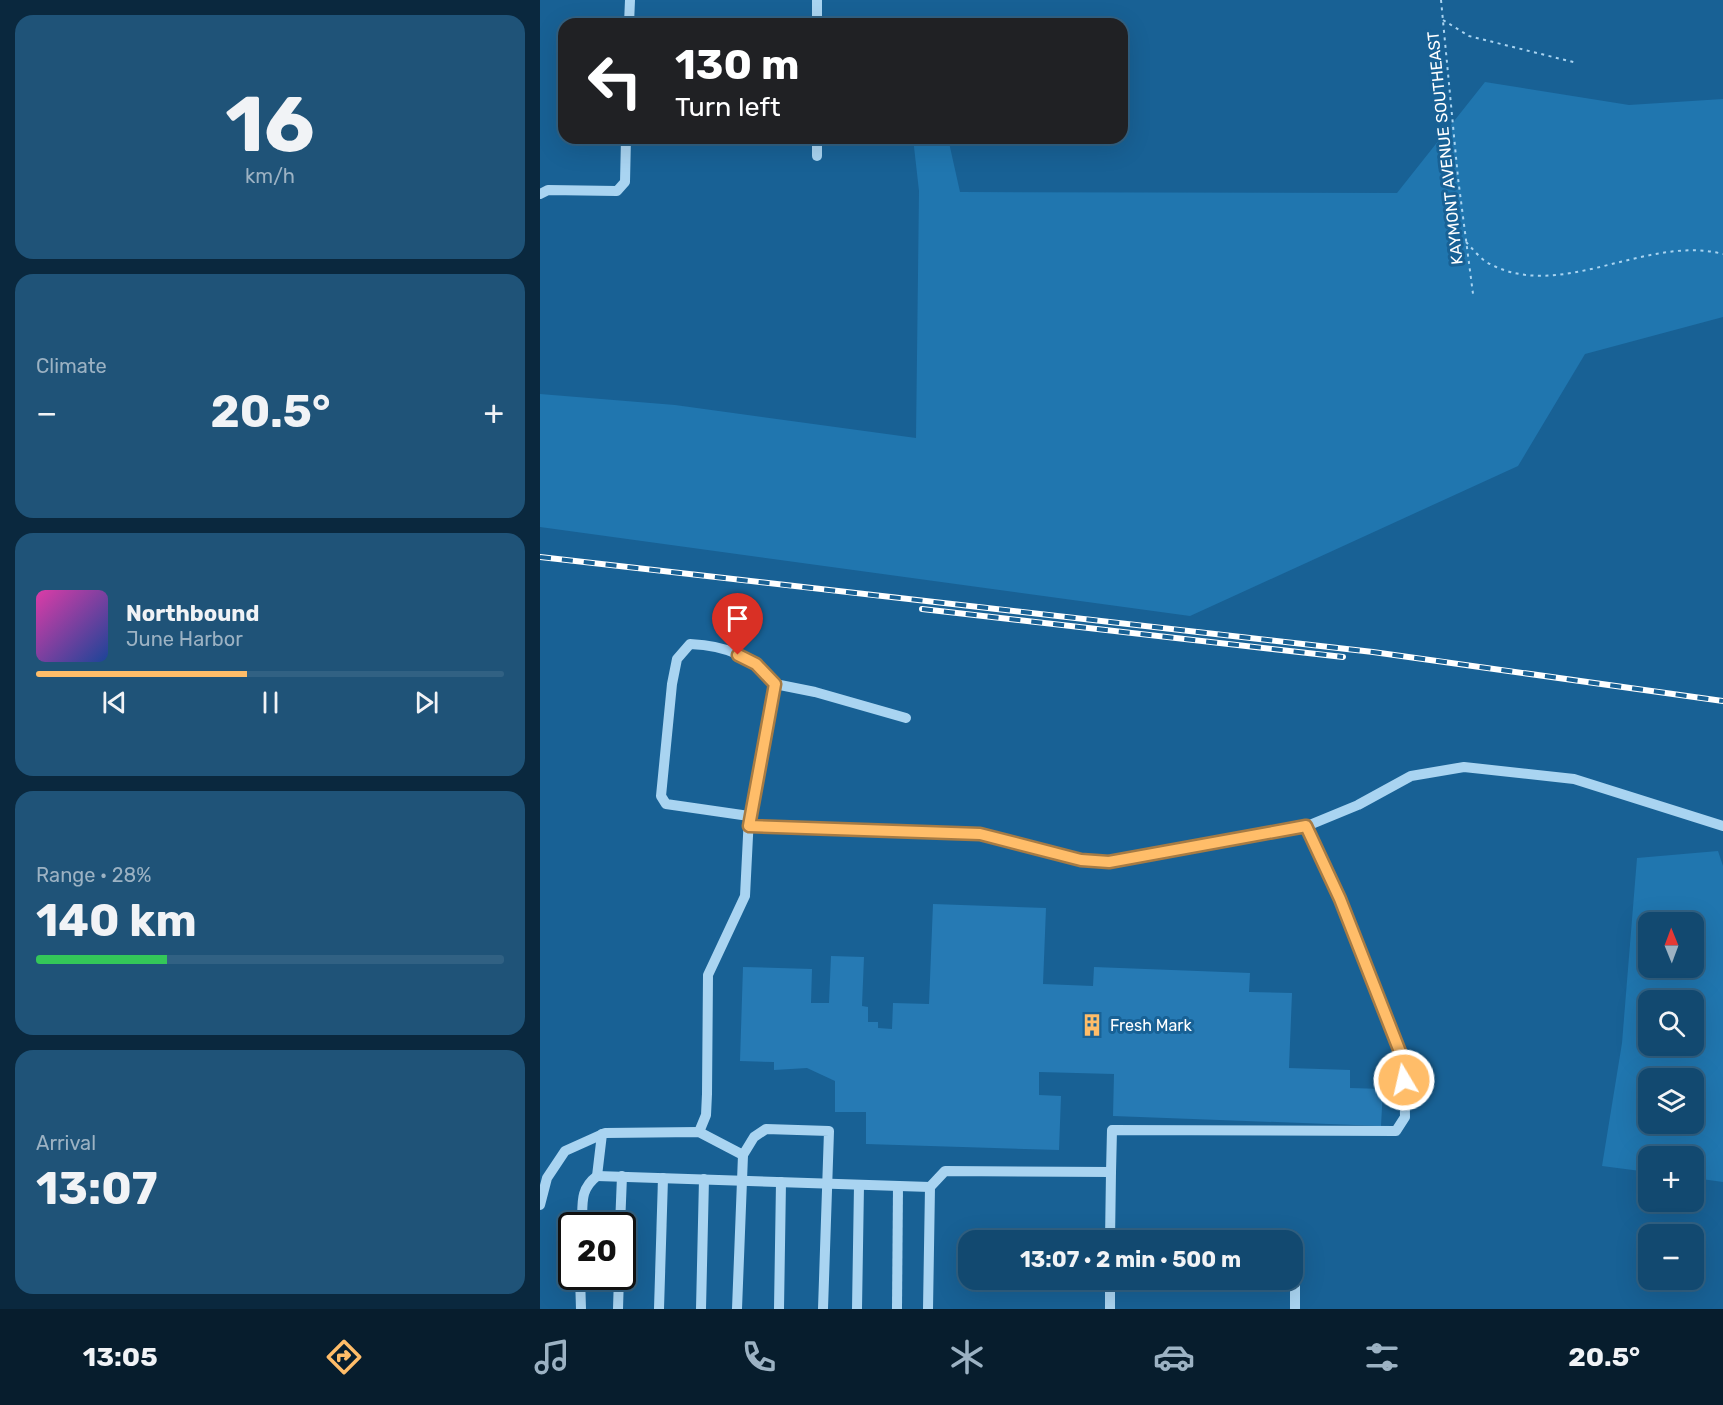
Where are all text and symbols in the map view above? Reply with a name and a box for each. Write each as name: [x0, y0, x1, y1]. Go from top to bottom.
street label: KAYMONT AVENUE SOUTHEAST: [1423, 30, 1467, 266]
text: 130 m: [675, 40, 800, 90]
icon: left: [576, 42, 654, 120]
text: 16: [225, 78, 315, 171]
text: Turn left: [675, 91, 780, 123]
text: km/h: [245, 164, 295, 188]
text: Climate: [36, 354, 107, 378]
text: 20.5°: [211, 385, 330, 438]
text: −: [36, 393, 57, 432]
text: +: [483, 393, 504, 432]
pin: [712, 593, 763, 655]
text: Northbound: [126, 600, 259, 627]
icon: arrive: [721, 602, 754, 635]
text: June Harbor: [126, 627, 243, 651]
icon: previous: [98, 686, 131, 719]
icon: pause: [254, 686, 287, 719]
icon: next: [410, 686, 443, 719]
text: Range · 28%: [36, 863, 151, 887]
text: 140 km: [36, 894, 197, 947]
north arrow: [1638, 912, 1704, 978]
map controls: [1638, 912, 1704, 1290]
button: search: [1638, 990, 1704, 1056]
building icon: Fresh Mark: [1079, 1012, 1105, 1038]
place label: Fresh Mark: [1110, 1016, 1192, 1035]
position arrow: [1372, 1048, 1436, 1112]
button: layers: [1638, 1068, 1704, 1134]
text: Arrival: [36, 1131, 96, 1155]
button: +: [1638, 1146, 1704, 1212]
text: 13:07: [36, 1162, 158, 1215]
speed limit sign: 20: [558, 1212, 636, 1290]
button: −: [1638, 1224, 1704, 1290]
text: 13:07 · 2 min · 500 m: [1020, 1246, 1241, 1273]
icon: directions: [323, 1336, 365, 1378]
icon: music: [531, 1336, 573, 1378]
icon: phone: [738, 1336, 780, 1378]
icon: climate: [946, 1336, 988, 1378]
icon: car: [1153, 1336, 1195, 1378]
icon: filters: [1361, 1336, 1403, 1378]
text: 13:05: [83, 1341, 158, 1373]
text: 20.5°: [1568, 1341, 1640, 1373]

